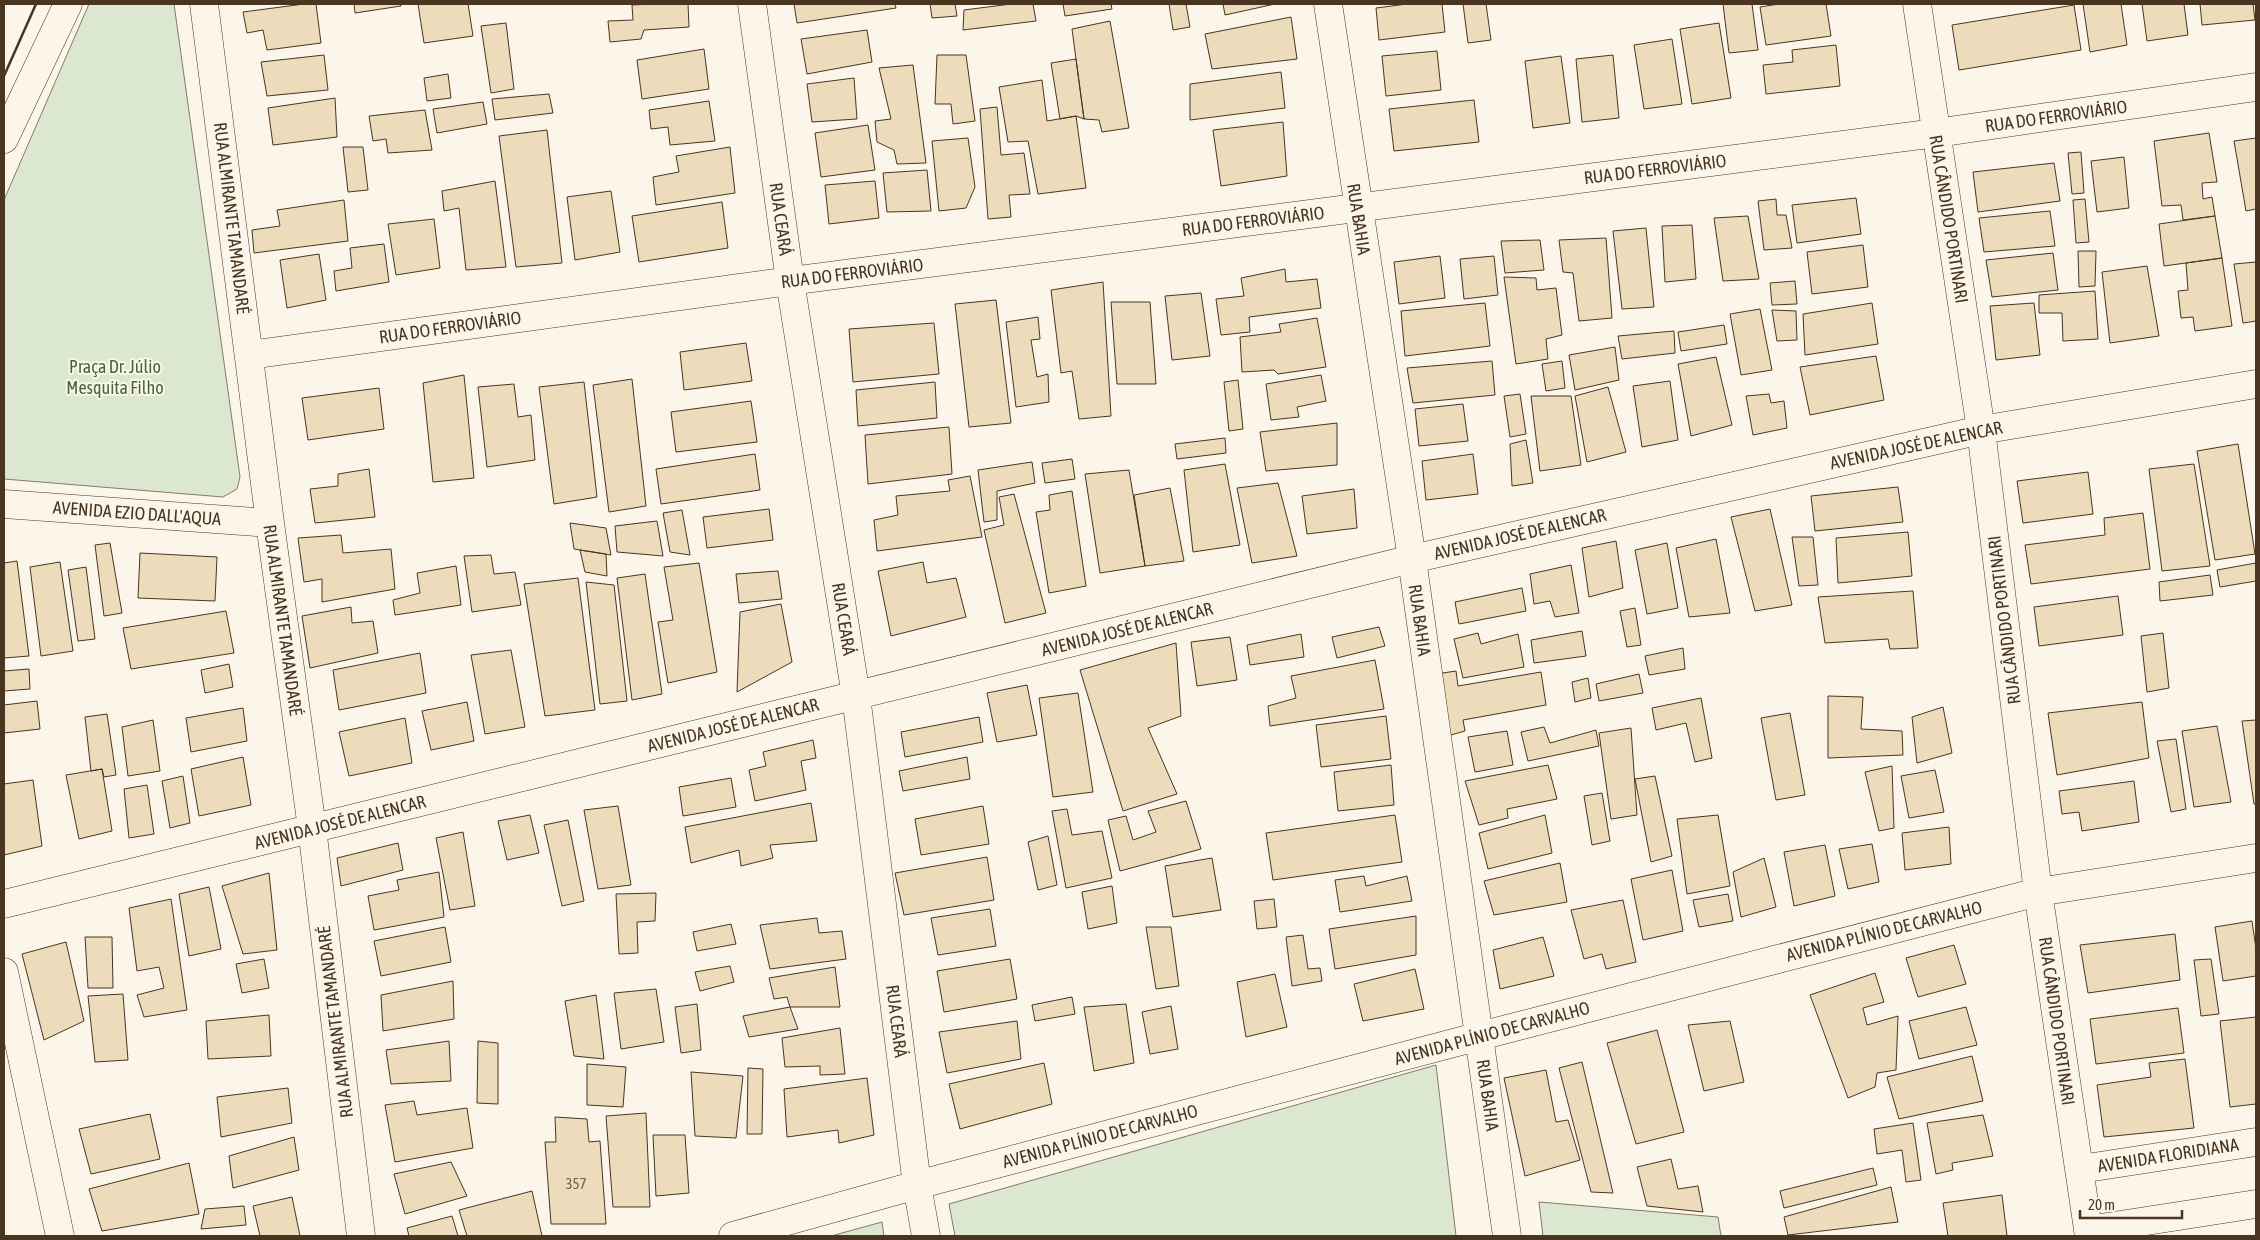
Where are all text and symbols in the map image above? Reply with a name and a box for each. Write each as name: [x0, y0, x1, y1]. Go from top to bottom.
street label: RUA DO FERROVIÁRIO: [1984, 96, 2128, 136]
street label: RUA ALMIRANTE TAMANDARÉ: [210, 121, 254, 315]
street label: RUA CÂNDIDO PORTINARI: [1925, 133, 1973, 305]
street label: RUA DO FERROVIÁRIO: [1583, 150, 1727, 188]
street label: RUA CEARÁ: [765, 181, 797, 257]
street label: RUA BAHIA: [1343, 182, 1375, 256]
street label: RUA DO FERROVIÁRIO: [1181, 202, 1325, 240]
street label: RUA DO FERROVIÁRIO: [780, 254, 924, 292]
street label: RUA DO FERROVIÁRIO: [378, 307, 522, 347]
park label: Praça Dr. Júlio Mesquita Filho: [66, 356, 164, 398]
street label: AVENIDA JOSÉ DE ALENCAR: [1828, 416, 2004, 474]
street label: AVENIDA EZIO DALL'AQUA: [52, 497, 222, 529]
street label: AVENIDA JOSÉ DE ALENCAR: [1432, 504, 1608, 564]
street label: RUA ALMIRANTE TAMANDARÉ: [259, 523, 307, 717]
street label: RUA CÂNDIDO PORTINARI: [1983, 534, 2025, 706]
street label: RUA CEARÁ: [828, 581, 860, 657]
street label: RUA BAHIA: [1405, 583, 1435, 657]
street label: AVENIDA JOSÉ DE ALENCAR: [1039, 598, 1215, 660]
street label: AVENIDA JOSÉ DE ALENCAR: [645, 694, 821, 756]
street label: AVENIDA JOSÉ DE ALENCAR: [252, 791, 428, 853]
street label: AVENIDA PLÍNIO DE CARVALHO: [1784, 896, 1984, 966]
street label: RUA ALMIRANTE TAMANDARÉ: [313, 925, 357, 1119]
street label: RUA CÂNDIDO PORTINARI: [2035, 935, 2079, 1107]
street label: RUA CEARÁ: [882, 983, 912, 1059]
street label: AVENIDA PLÍNIO DE CARVALHO: [1392, 997, 1592, 1069]
street label: RUA BAHIA: [1473, 1058, 1503, 1132]
street label: AVENIDA PLÍNIO DE CARVALHO: [1000, 1100, 1200, 1172]
street label: AVENIDA FLORIDIANA: [2096, 1133, 2240, 1177]
house number: 357: [565, 1175, 587, 1192]
scale bar: [2080, 1188, 2182, 1220]
text: 20 m: [2088, 1196, 2115, 1213]

